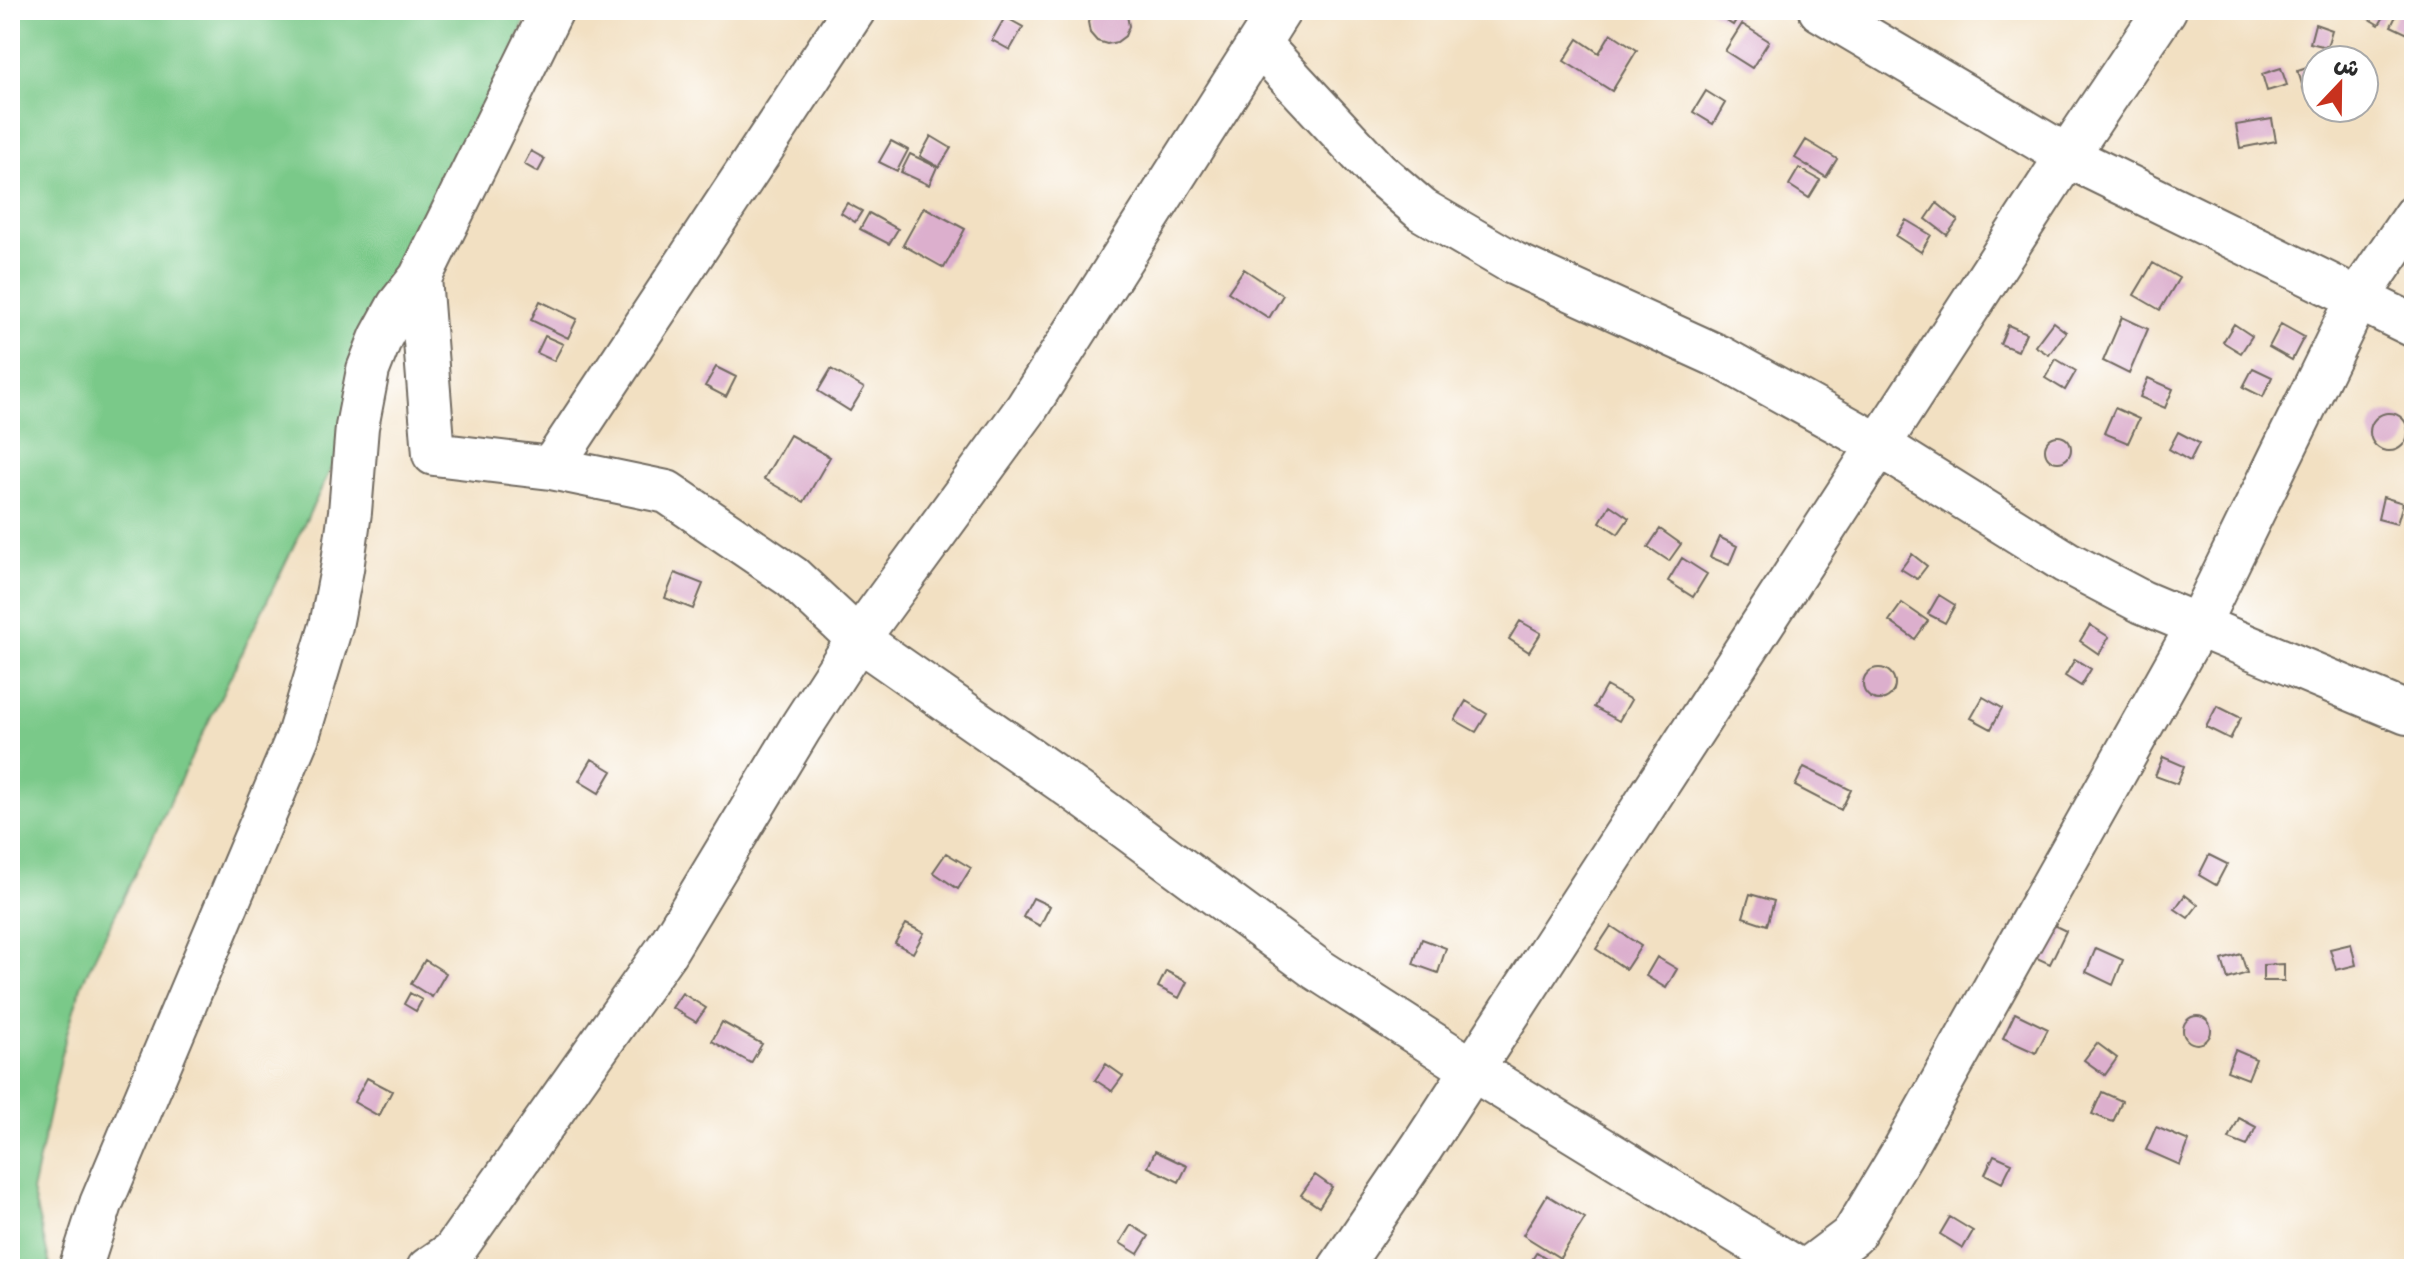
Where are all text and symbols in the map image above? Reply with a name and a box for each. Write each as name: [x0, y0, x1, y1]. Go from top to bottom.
text: ش: [2329, 43, 2366, 89]
north arrow: [2300, 44, 2380, 124]

